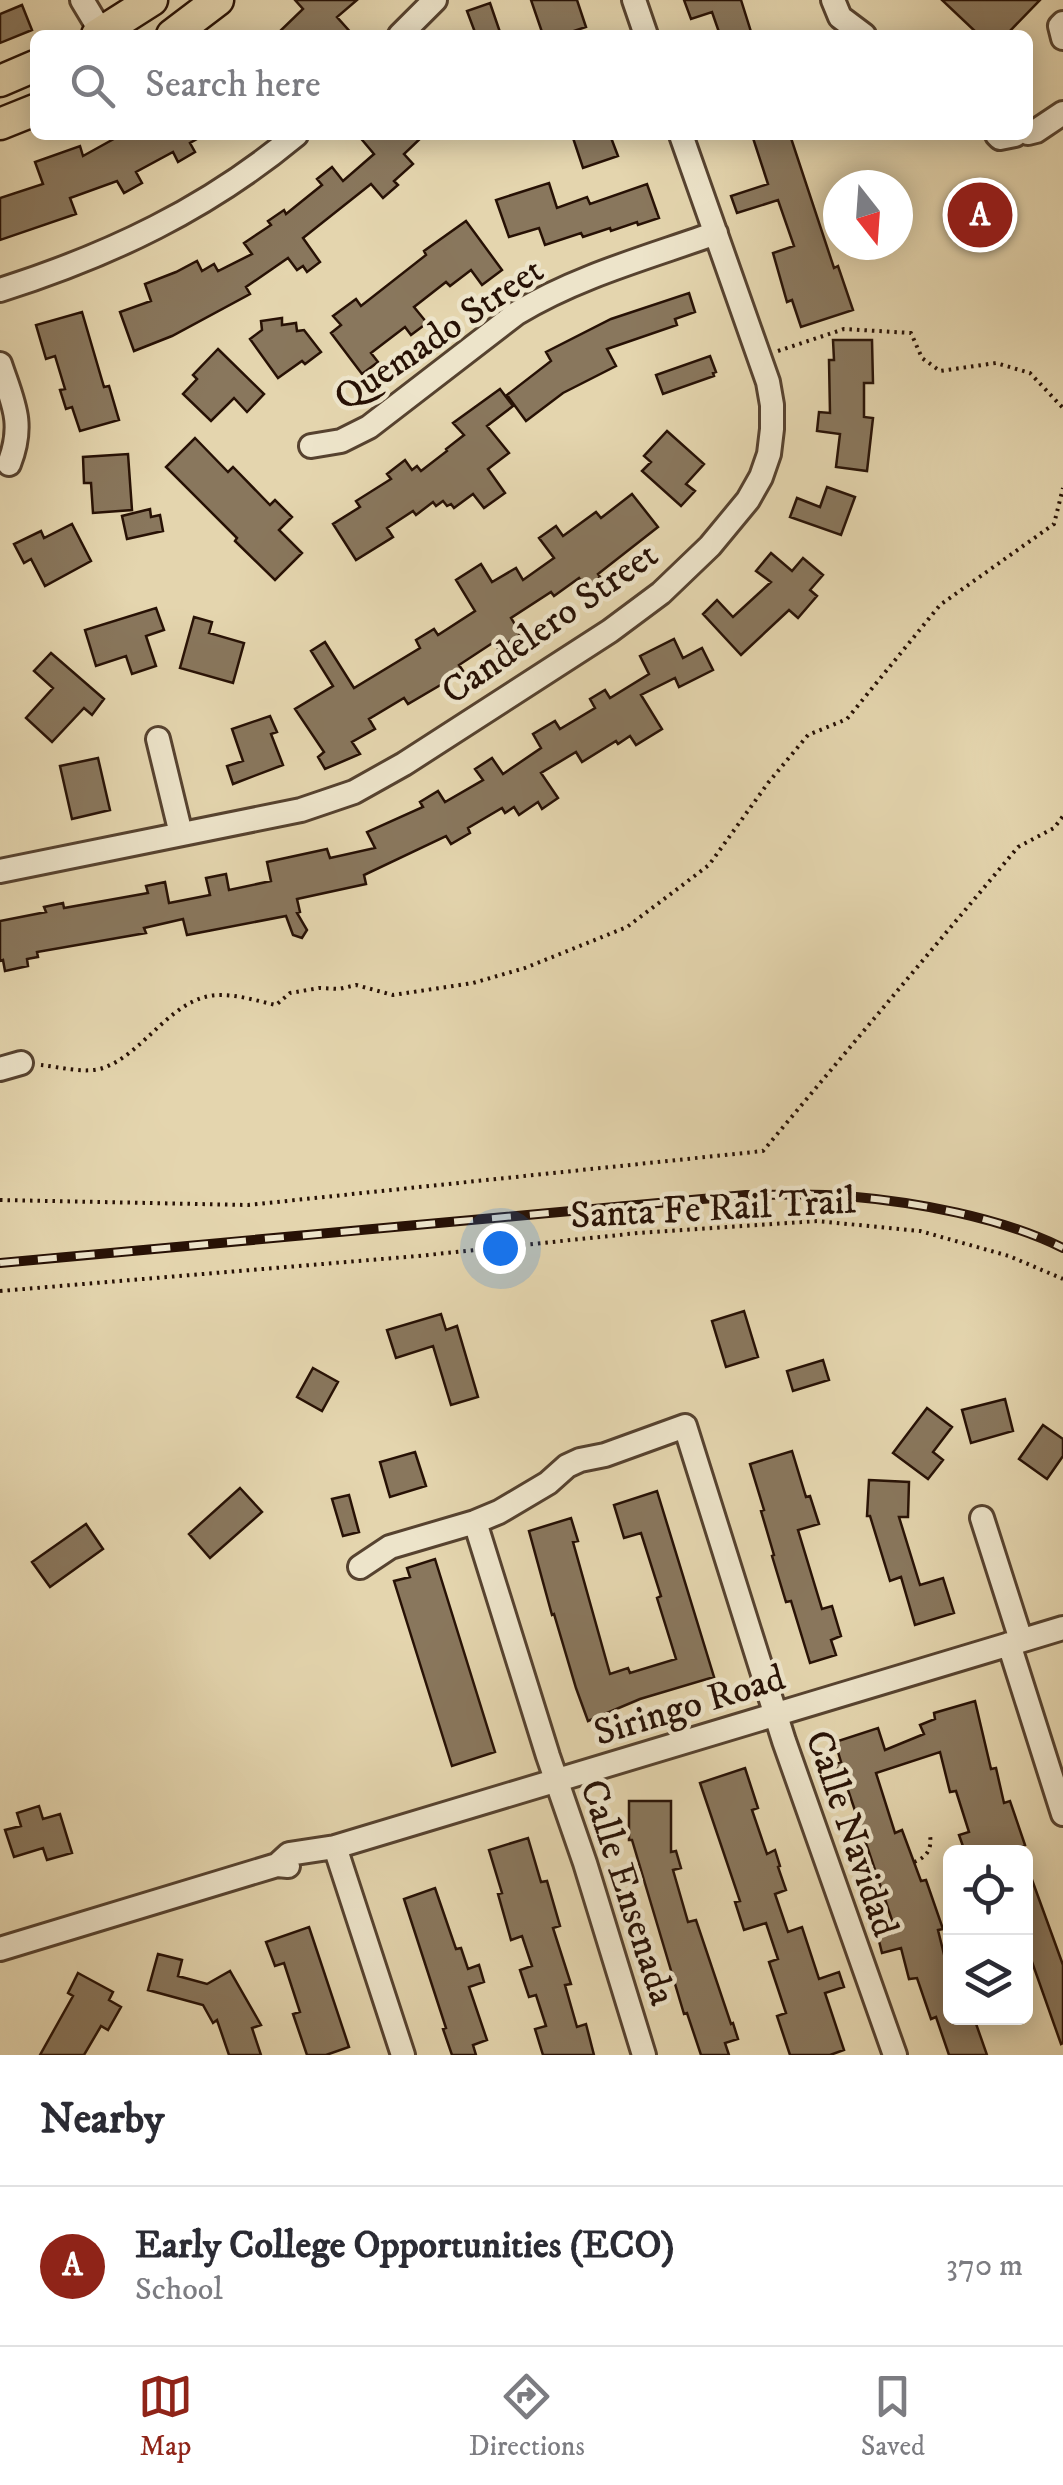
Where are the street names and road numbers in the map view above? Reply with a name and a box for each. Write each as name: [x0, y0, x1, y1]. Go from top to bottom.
street label: Quemado Street: [325, 247, 553, 422]
street label: Candelero Street: [433, 531, 668, 716]
street label: Santa Fe Rail Trail: [569, 1178, 858, 1240]
street label: Siringo Road: [588, 1654, 791, 1758]
street label: Calle Navidad: [793, 1724, 909, 1943]
street label: Calle Ensenada: [568, 1774, 686, 2011]

